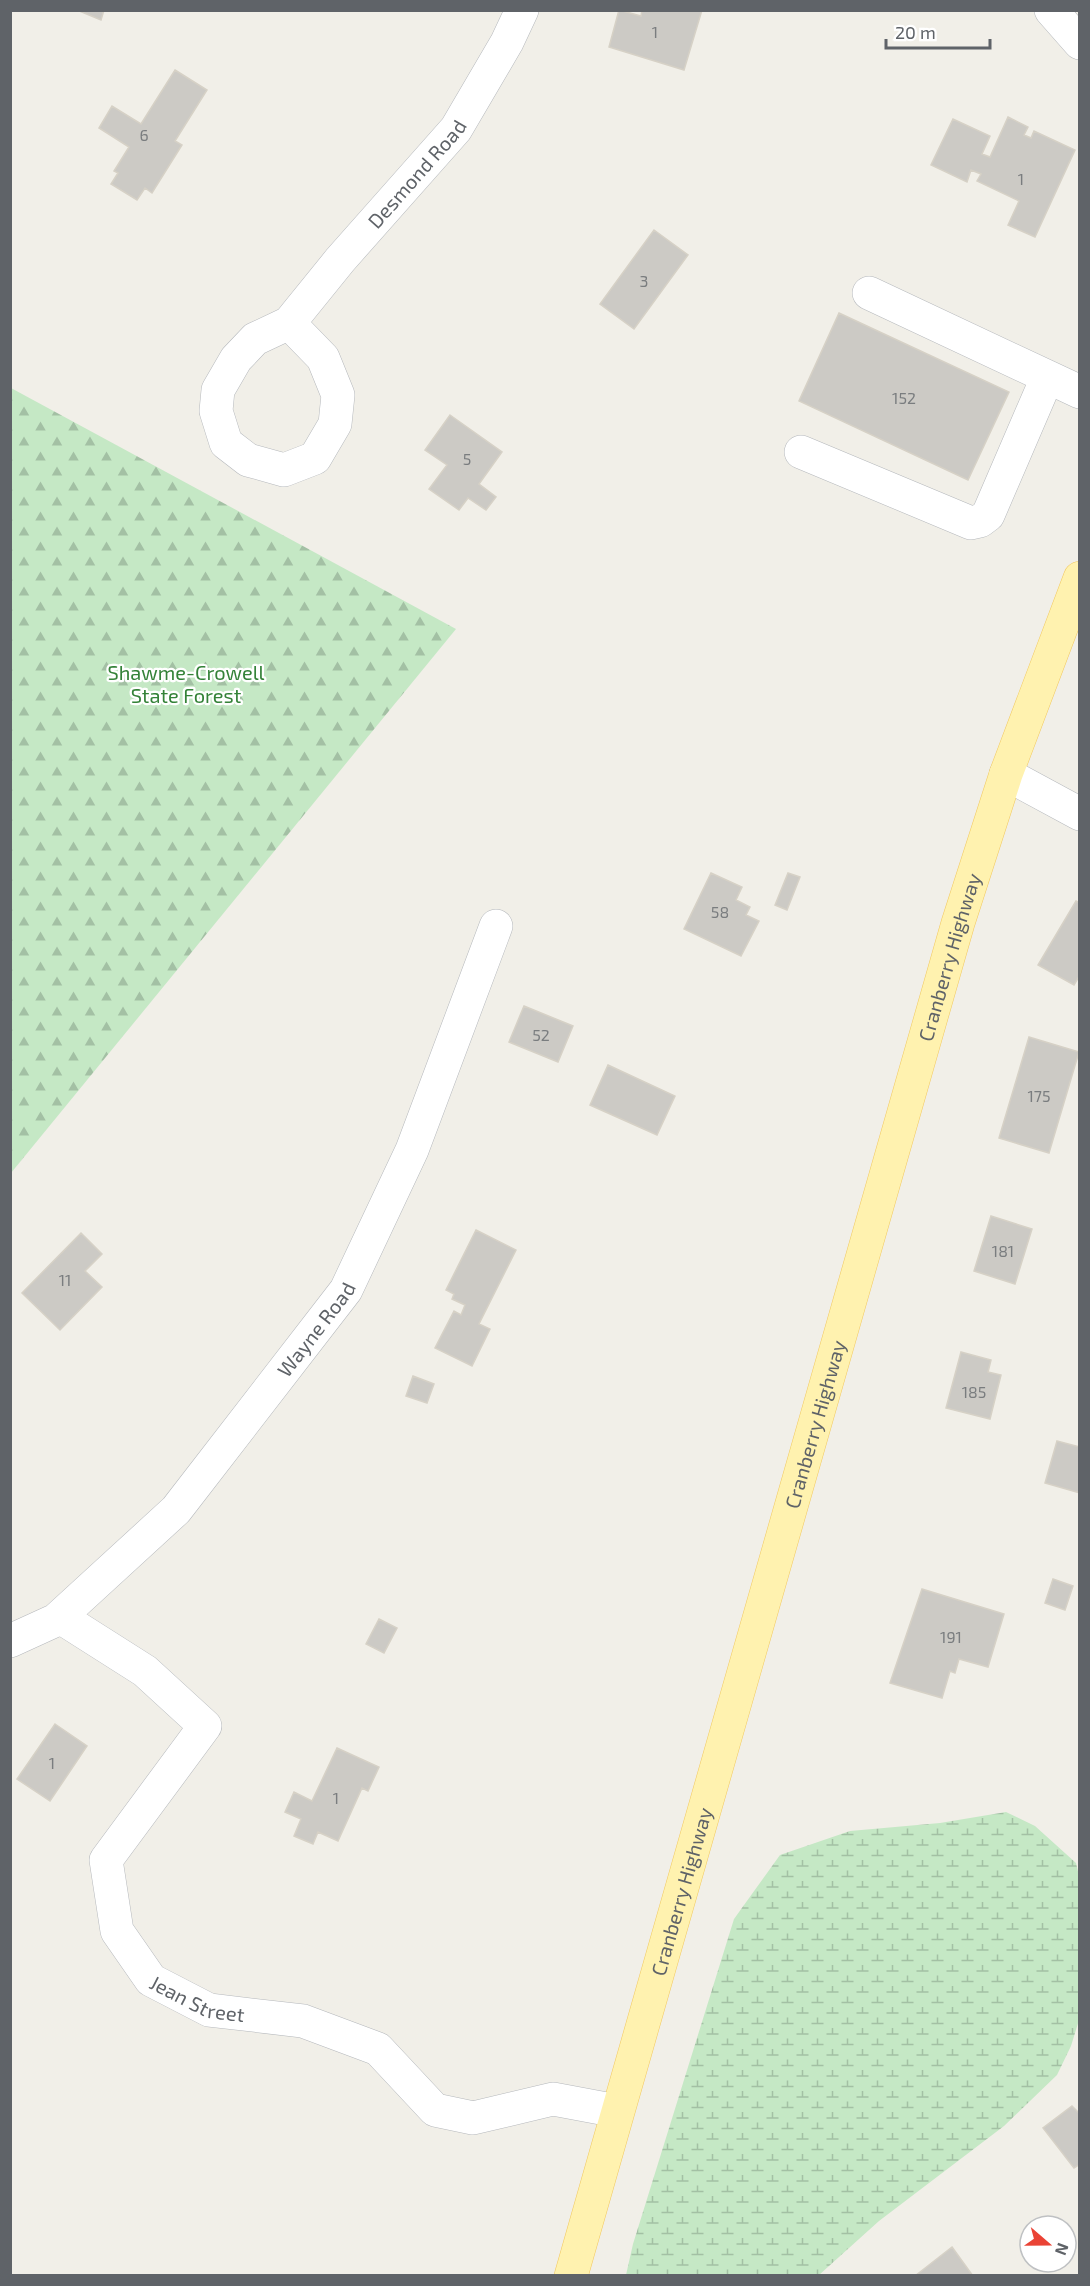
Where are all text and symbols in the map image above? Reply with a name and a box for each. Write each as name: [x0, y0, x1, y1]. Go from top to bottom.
scale bar: [886, 12, 990, 50]
text: 20 m: [895, 21, 936, 43]
house number: 1: [652, 22, 658, 41]
street label: Desmond Road: [362, 115, 471, 233]
house number: 6: [139, 125, 149, 144]
house number: 1: [1018, 169, 1024, 188]
house number: 3: [640, 271, 648, 290]
house number: 152: [892, 388, 916, 407]
house number: 5: [463, 449, 471, 468]
park label: Shawme-Crowell State Forest: [107, 660, 265, 707]
street label: Cranberry Highway: [913, 870, 985, 1044]
house number: 58: [711, 902, 729, 921]
house number: 52: [532, 1025, 550, 1044]
house number: 175: [1027, 1086, 1051, 1105]
house number: 181: [992, 1241, 1014, 1260]
house number: 11: [59, 1270, 71, 1289]
street label: Wayne Road: [272, 1278, 360, 1381]
street label: Cranberry Highway: [779, 1337, 850, 1511]
house number: 185: [962, 1382, 986, 1401]
house number: 191: [940, 1627, 962, 1646]
house number: 1: [49, 1753, 55, 1772]
house number: 1: [333, 1788, 339, 1807]
street label: Cranberry Highway: [646, 1804, 717, 1978]
street label: Jean Street: [146, 1970, 246, 2026]
north arrow: [1018, 2214, 1078, 2274]
text: N: [1052, 2241, 1073, 2258]

